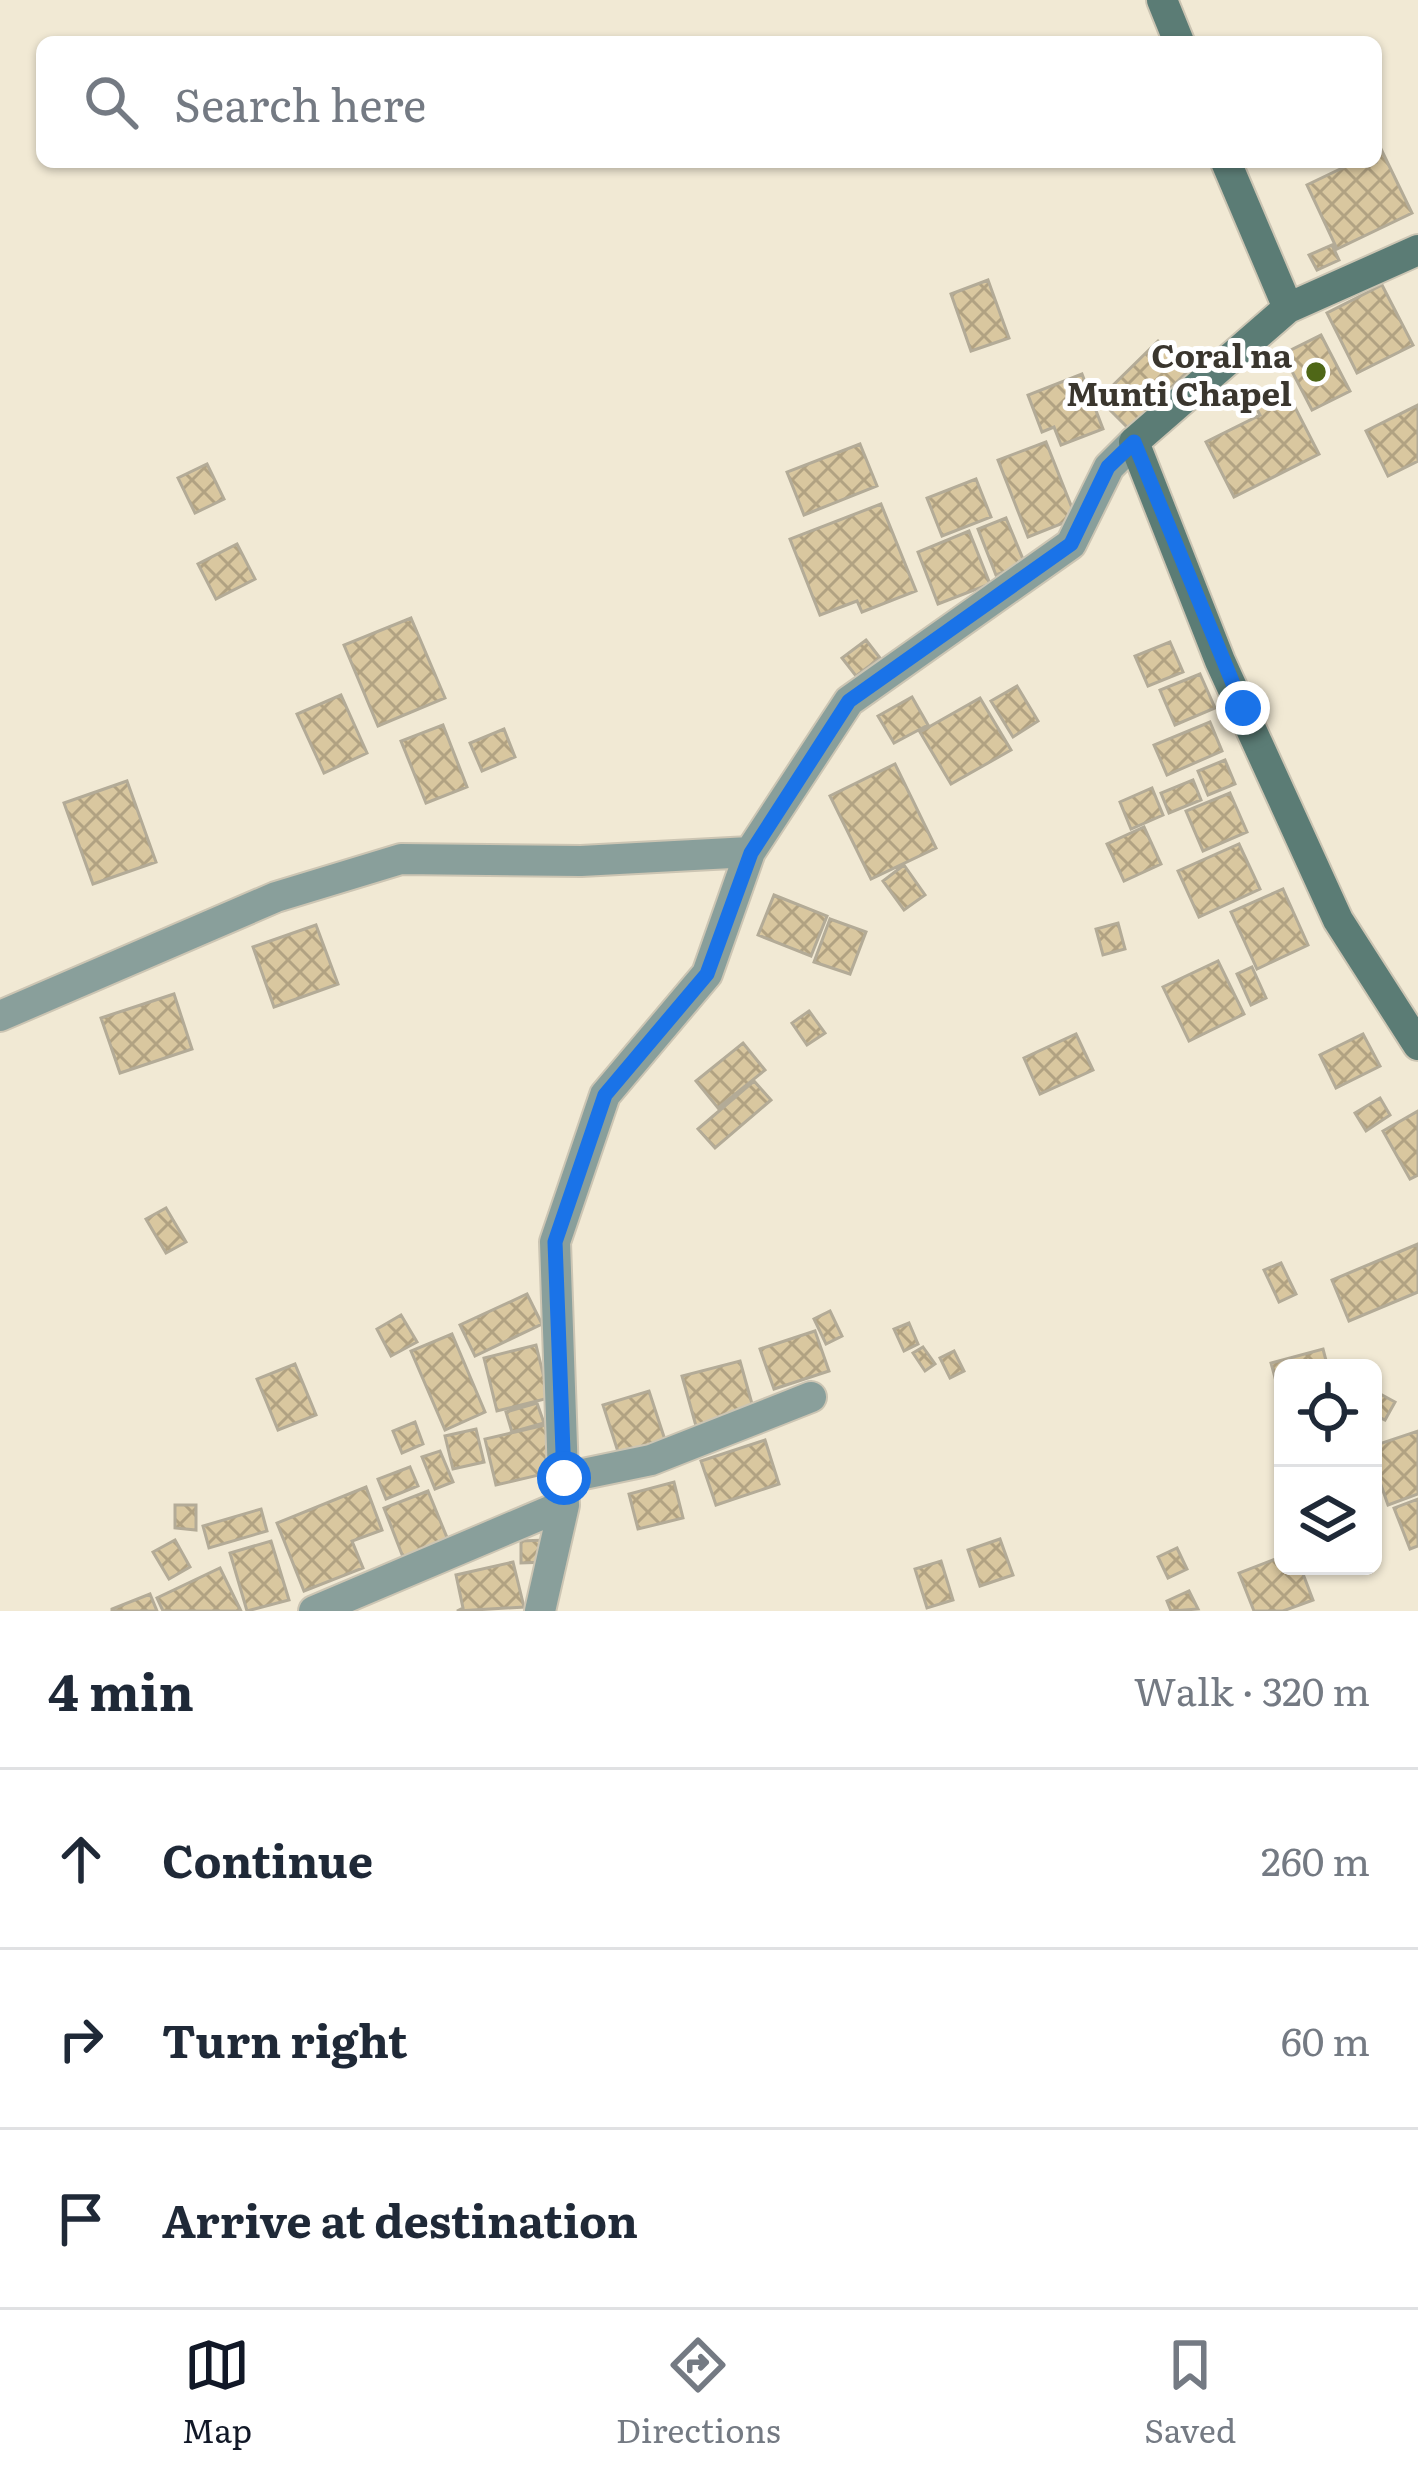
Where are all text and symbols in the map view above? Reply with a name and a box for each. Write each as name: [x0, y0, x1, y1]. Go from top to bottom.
search box: [36, 36, 1382, 168]
icon: search: [78, 69, 144, 135]
text: Search here: [174, 69, 426, 136]
place label: Coral na Munti Chapel: [1066, 329, 1293, 416]
marker: Coral na Munti Chapel: [1303, 359, 1329, 385]
route end: [1216, 681, 1270, 735]
map controls: [1274, 1359, 1382, 1575]
button: locate: [1274, 1359, 1382, 1467]
route start: [537, 1451, 591, 1505]
button: layers: [1274, 1467, 1382, 1575]
text: 4 min: [48, 1651, 194, 1727]
text: Walk · 320 m: [1134, 1660, 1370, 1718]
text: Continue: [162, 1825, 373, 1892]
icon: ahead: [48, 1826, 114, 1892]
text: 260 m: [1261, 1830, 1370, 1888]
text: Turn right: [162, 2005, 408, 2072]
icon: right: [48, 2006, 114, 2072]
text: 60 m: [1281, 2010, 1370, 2068]
text: Arrive at destination: [162, 2185, 638, 2252]
icon: arrive: [48, 2186, 114, 2252]
tab: Map: [182, 2332, 252, 2453]
tab: Directions: [616, 2332, 781, 2453]
tab: Saved: [1144, 2332, 1236, 2453]

